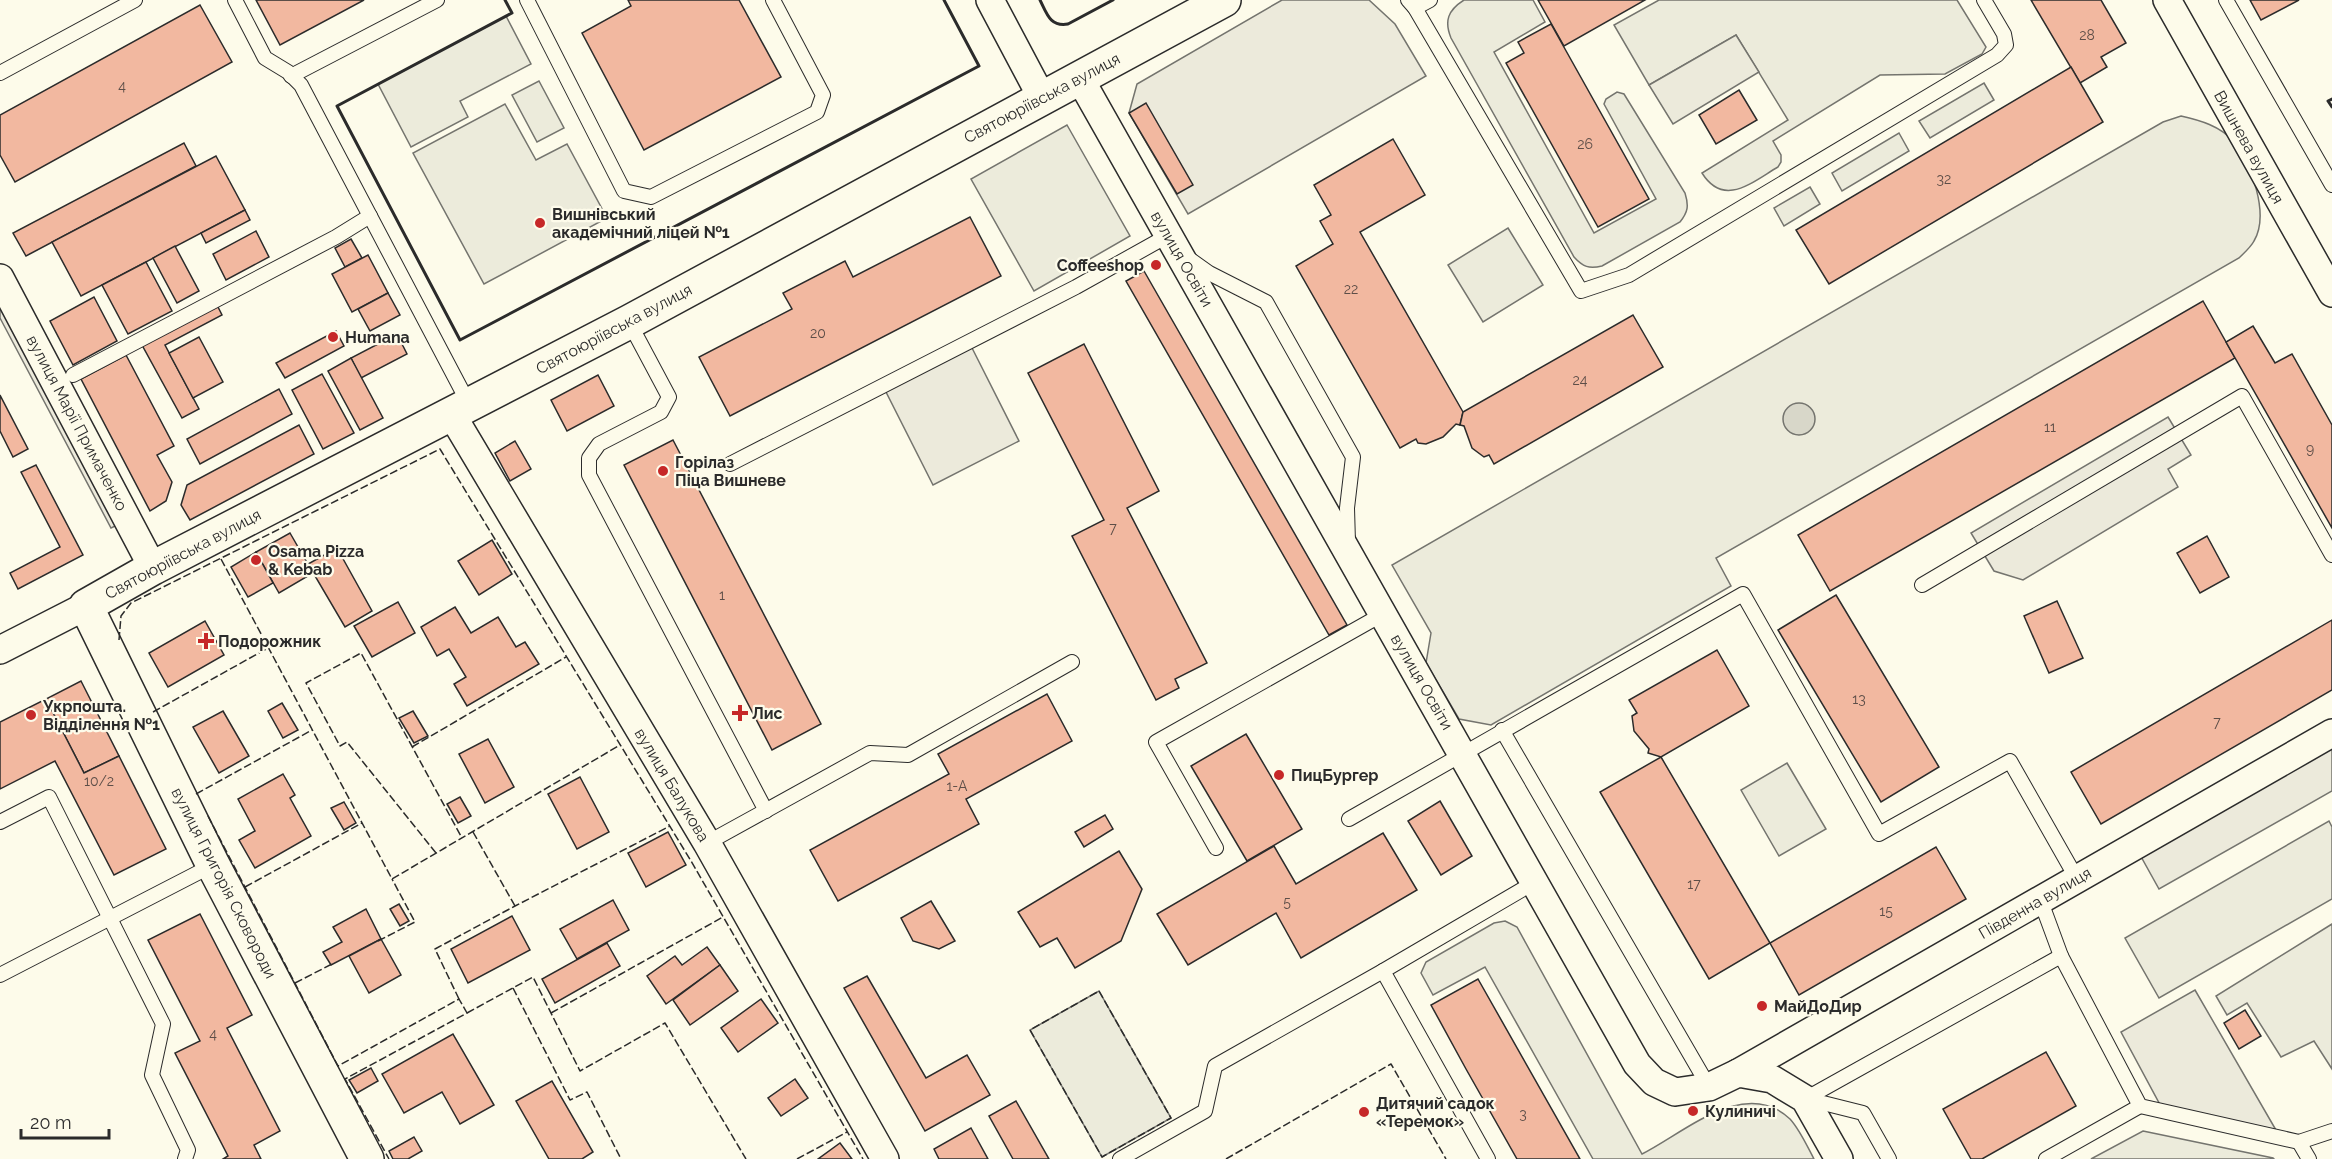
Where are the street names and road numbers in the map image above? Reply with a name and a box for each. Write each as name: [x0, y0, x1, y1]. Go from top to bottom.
street label: Святоюріївська вулиця: [961, 49, 1123, 147]
street label: Вишнева вулиця: [2210, 87, 2288, 207]
street label: вулиця Освіти: [1147, 208, 1217, 310]
street label: Святоюріївська вулиця: [533, 280, 695, 378]
street label: вулиця Марії Примаченко: [23, 332, 131, 514]
street label: Святоюріївська вулиця: [102, 505, 264, 603]
street label: вулиця Освіти: [1387, 631, 1457, 733]
street label: вулиця Балукова: [631, 725, 713, 845]
street label: вулиця Григорія Сковороди: [168, 784, 280, 982]
street label: Південна вулиця: [1975, 863, 2095, 943]

